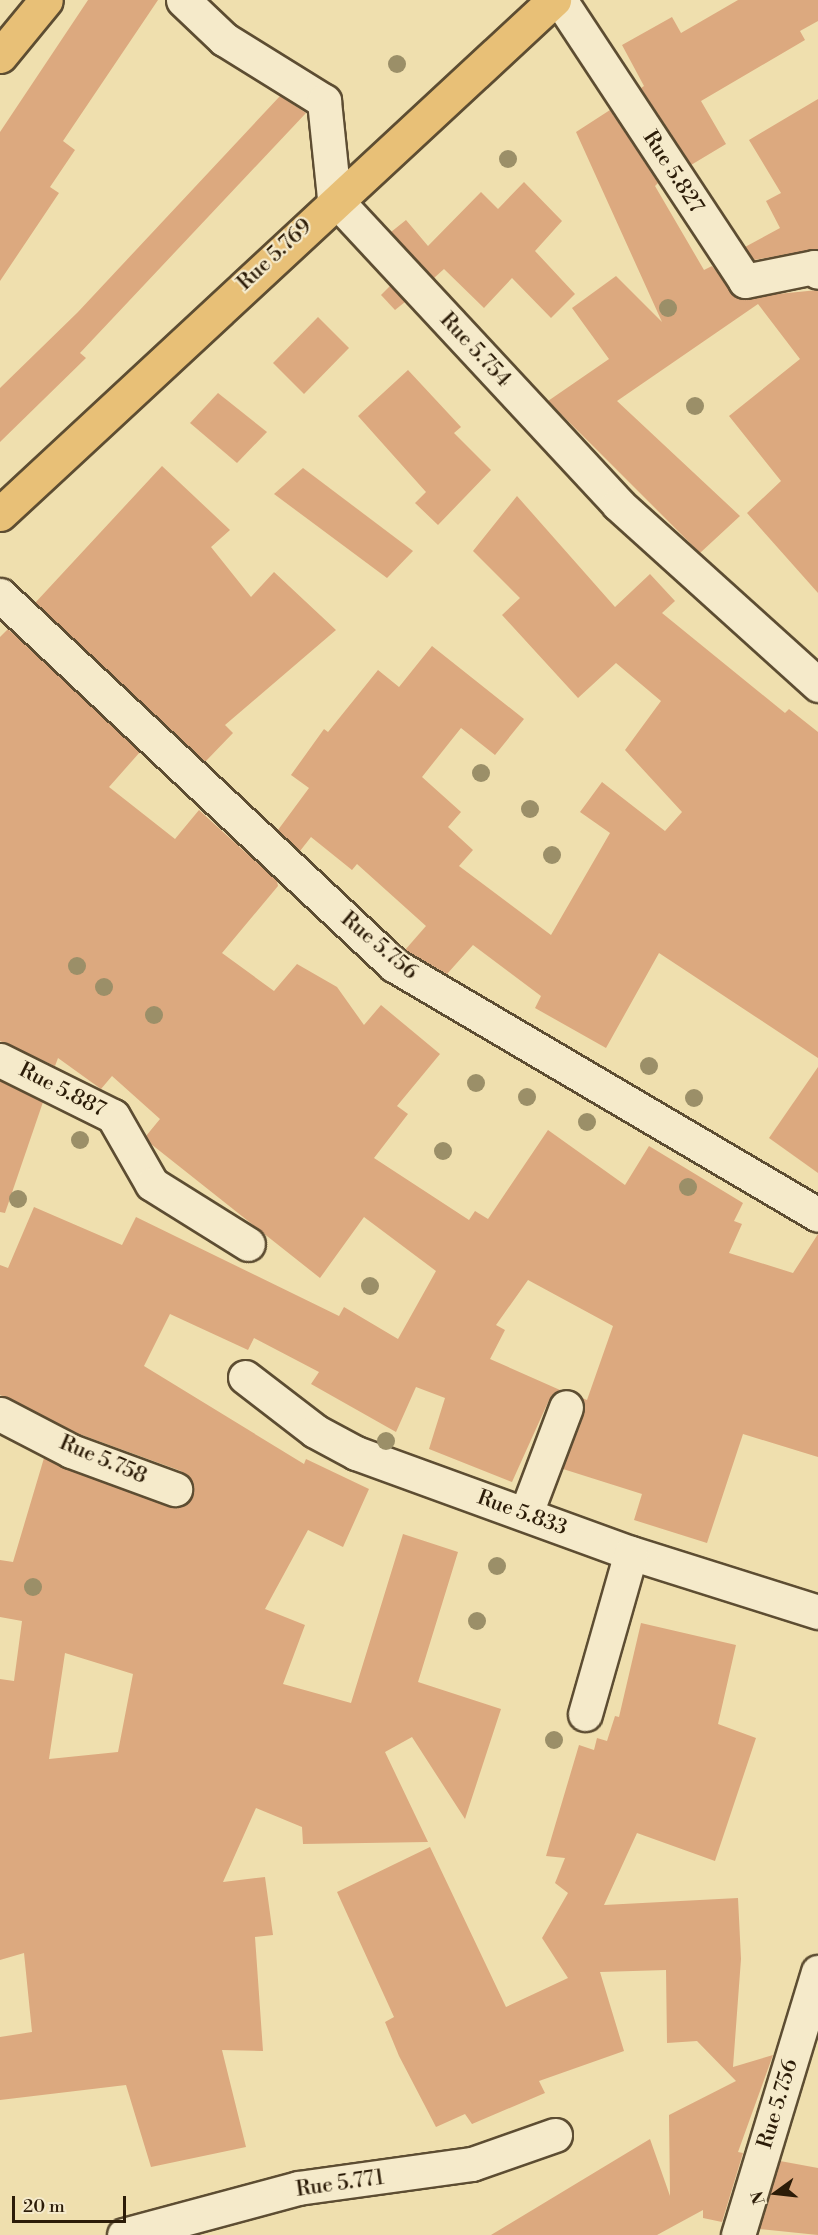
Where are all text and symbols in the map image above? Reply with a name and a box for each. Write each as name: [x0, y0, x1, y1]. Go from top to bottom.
street label: Rue 5.827: [637, 126, 709, 218]
street label: Rue 5.769: [232, 214, 318, 296]
street label: Rue 5.754: [434, 308, 516, 392]
street label: Rue 5.756: [336, 907, 422, 985]
street label: Rue 5.887: [14, 1057, 110, 1123]
street label: Rue 5.758: [56, 1430, 150, 1490]
street label: Rue 5.833: [474, 1485, 570, 1541]
street label: Rue 5.756: [752, 2056, 804, 2152]
north arrow: [746, 2163, 806, 2223]
street label: Rue 5.771: [294, 2165, 386, 2203]
scale bar: [15, 2184, 129, 2222]
text: N: [747, 2189, 770, 2206]
text: 20 m: [23, 2195, 65, 2218]

